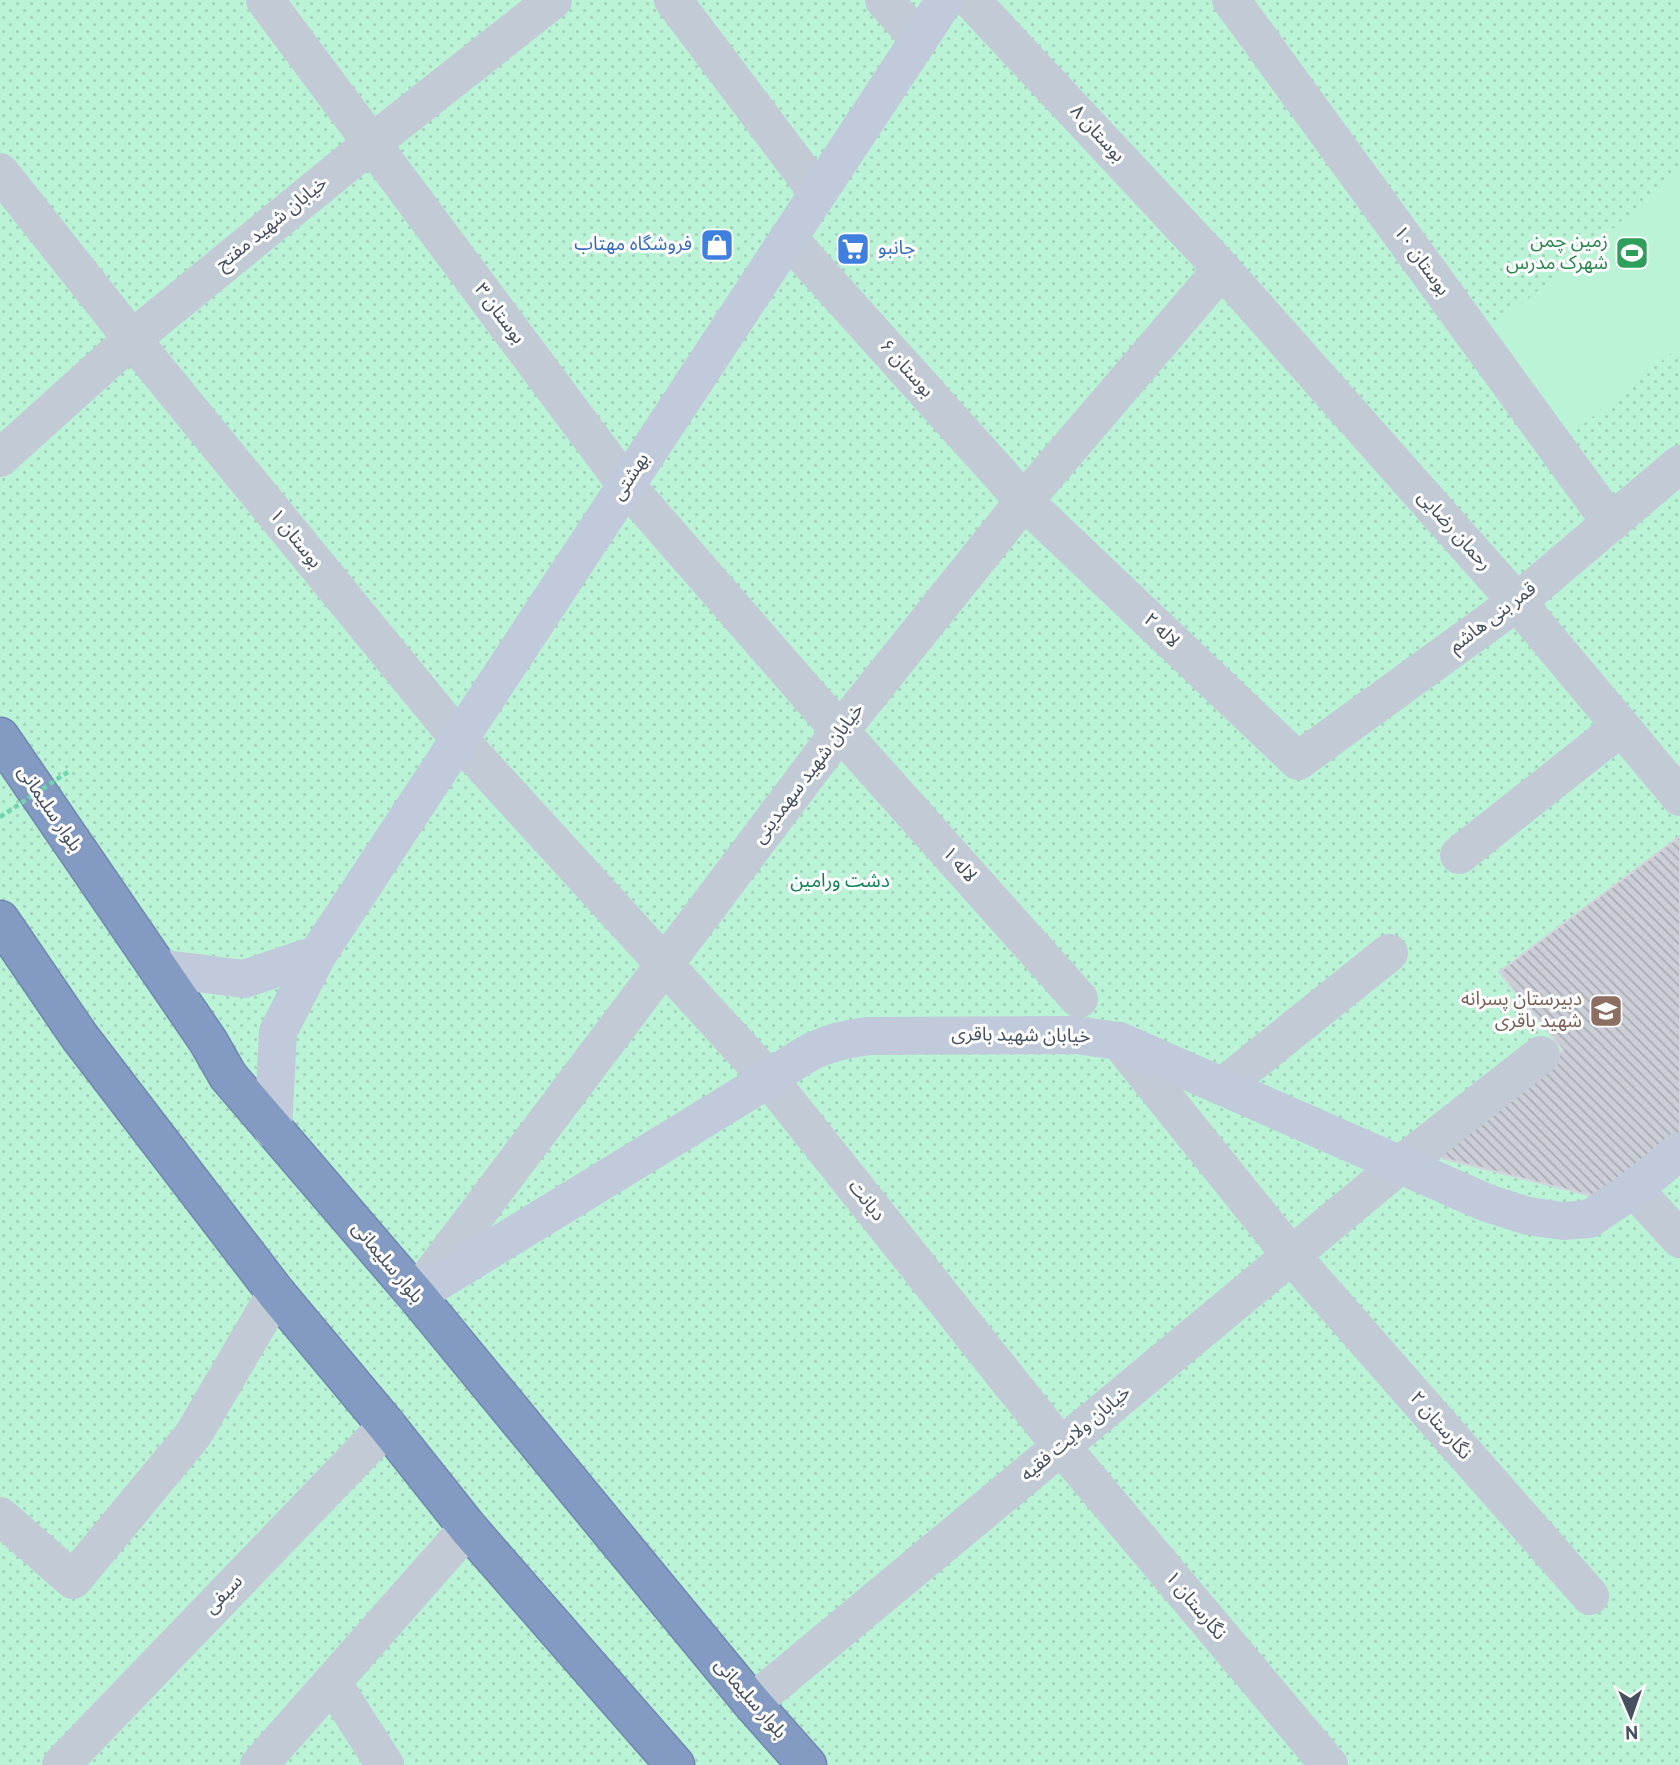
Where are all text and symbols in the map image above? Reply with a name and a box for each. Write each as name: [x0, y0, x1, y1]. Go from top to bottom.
street label: بوستان ۸: [1064, 100, 1130, 168]
street label: خیابان شهید مفتح: [211, 172, 333, 277]
street label: بوستان ۱۰: [1388, 221, 1454, 301]
shop icon: فروشگاه مهتاب: [698, 226, 736, 264]
supermarket icon: جانبو: [834, 230, 872, 268]
place label: زمین چمن شهرک مدرس: [1506, 230, 1608, 276]
place label: فروشگاه مهتاب: [574, 233, 692, 257]
sports icon: زمین چمن شهرک مدرس: [1613, 234, 1651, 272]
place label: جانبو: [878, 237, 915, 261]
street label: بوستان ۳: [468, 279, 530, 349]
street label: بوستان ۶: [874, 335, 938, 403]
street label: بهشتی: [607, 449, 655, 505]
street label: رحمان رضایی: [1412, 486, 1496, 576]
street label: بوستان ۱: [264, 504, 326, 574]
street label: قمر بنی هاشم: [1444, 577, 1542, 660]
street label: لاله ۲: [1138, 608, 1184, 654]
street label: خیابان شهید سهمدینی: [748, 699, 870, 849]
street label: بلوار سلیمانی: [11, 761, 87, 857]
street label: لاله ۱: [937, 842, 981, 888]
park label: دشت ورامین: [790, 870, 890, 894]
place label: دبیرستان پسرانه شهید باقری: [1461, 988, 1582, 1034]
school or university icon: دبیرستان پسرانه شهید باقری: [1587, 992, 1625, 1030]
street label: خیابان شهید باقری: [951, 1023, 1091, 1049]
street label: دیانت: [842, 1175, 890, 1227]
street label: بلوار سلیمانی: [346, 1217, 428, 1309]
street label: خیابان ولایت فقیه: [1016, 1381, 1136, 1487]
street label: نگارستان ۲: [1404, 1387, 1476, 1465]
street label: نگارستان ۱: [1159, 1567, 1231, 1645]
street label: سیفی: [200, 1570, 248, 1620]
street label: بلوار سلیمانی: [708, 1654, 792, 1744]
north arrow: [1596, 1681, 1666, 1751]
text: N: [1624, 1719, 1639, 1743]

